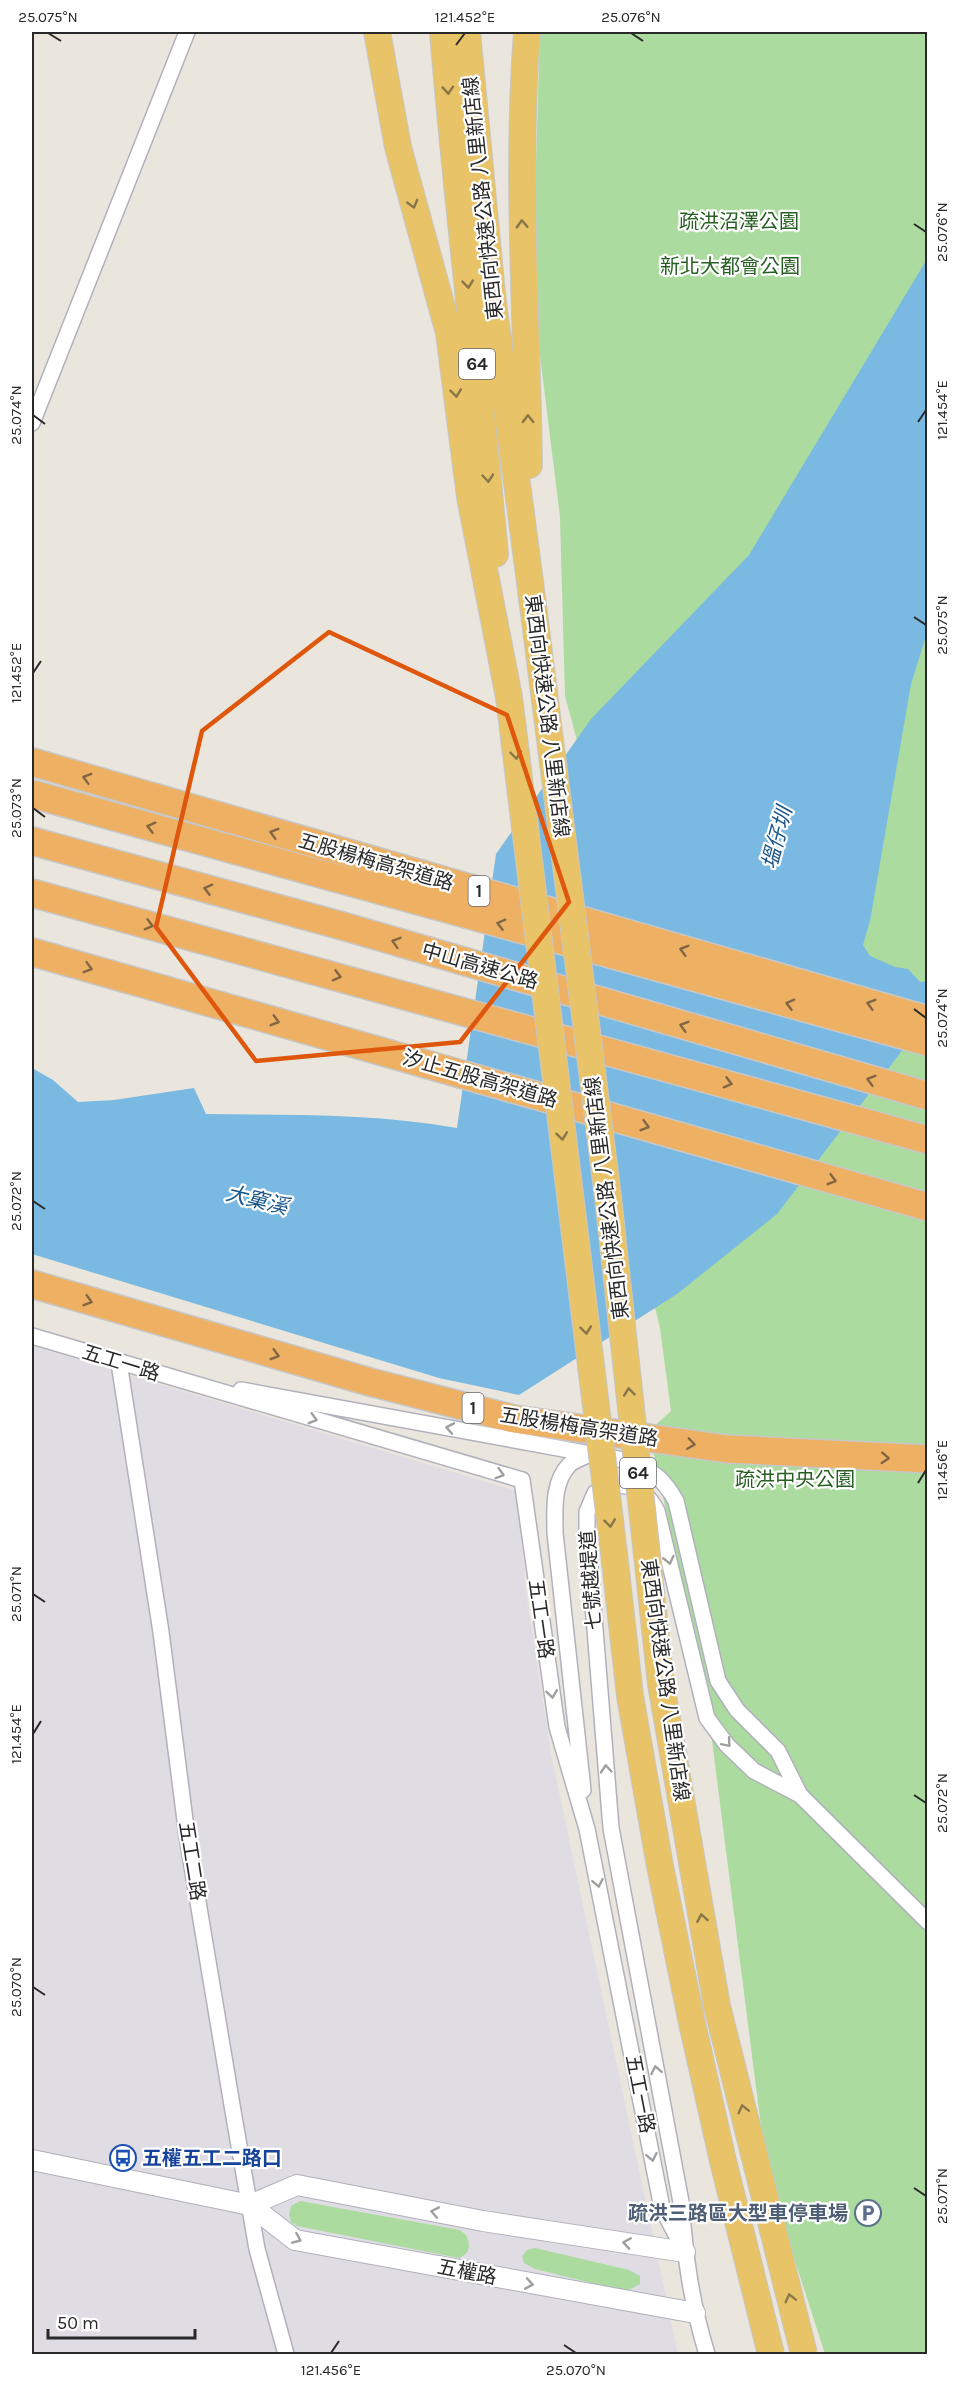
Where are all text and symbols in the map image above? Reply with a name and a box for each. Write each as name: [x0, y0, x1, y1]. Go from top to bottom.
text: 25.075°N: [18, 8, 78, 26]
text: 121.452°E: [435, 8, 495, 26]
text: 25.076°N: [601, 8, 661, 26]
street label: 東西向快速公路 八里新店線: [459, 75, 507, 321]
one-way arrow: [441, 85, 454, 94]
one-way arrow: [406, 198, 419, 208]
text: 25.076°N: [933, 202, 951, 262]
park label: 疏洪沼澤公園: [679, 210, 799, 233]
one-way arrow: [516, 219, 528, 228]
park label: 新北大都會公園: [660, 255, 800, 278]
one-way arrow: [461, 279, 473, 288]
road number: 64: [459, 349, 495, 379]
text: 121.454°E: [933, 380, 951, 440]
text: 25.074°N: [7, 385, 25, 445]
one-way arrow: [450, 389, 462, 398]
one-way arrow: [522, 414, 534, 423]
one-way arrow: [481, 473, 494, 482]
street label: 東西向快速公路 八里新店線: [521, 593, 573, 839]
text: 25.075°N: [933, 595, 951, 655]
text: 121.452°E: [7, 643, 25, 703]
one-way arrow: [509, 751, 521, 760]
one-way arrow: [82, 773, 93, 785]
text: 25.073°N: [7, 778, 25, 838]
water label: 塭仔圳: [757, 802, 798, 872]
one-way arrow: [146, 822, 157, 834]
one-way arrow: [270, 827, 280, 840]
street label: 五股楊梅高架道路: [296, 829, 456, 895]
road number: 1: [468, 876, 490, 906]
one-way arrow: [203, 884, 214, 896]
one-way arrow: [143, 918, 154, 930]
one-way arrow: [496, 919, 507, 931]
one-way arrow: [391, 937, 402, 949]
street label: 中山高速公路: [419, 938, 541, 994]
one-way arrow: [679, 945, 690, 957]
one-way arrow: [83, 960, 93, 973]
one-way arrow: [332, 969, 342, 982]
text: 25.074°N: [933, 988, 951, 1048]
one-way arrow: [785, 999, 796, 1011]
one-way arrow: [866, 999, 877, 1011]
one-way arrow: [269, 1014, 280, 1026]
one-way arrow: [679, 1021, 690, 1033]
street label: 汐止五股高架道路: [400, 1046, 560, 1112]
one-way arrow: [866, 1074, 876, 1087]
street label: 東西向快速公路 八里新店線: [581, 1075, 633, 1321]
one-way arrow: [722, 1076, 732, 1088]
one-way arrow: [639, 1119, 650, 1131]
one-way arrow: [555, 1132, 568, 1141]
text: 25.072°N: [7, 1171, 25, 1231]
one-way arrow: [826, 1173, 837, 1185]
water label: 大窠溪: [224, 1181, 293, 1220]
one-way arrow: [82, 1294, 93, 1306]
one-way arrow: [579, 1325, 592, 1334]
street label: 五工一路: [79, 1340, 163, 1386]
one-way arrow: [269, 1348, 280, 1360]
one-way arrow: [623, 1388, 636, 1397]
road number: 1: [462, 1393, 484, 1423]
street label: 五股楊梅高架道路: [498, 1403, 660, 1451]
one-way arrow: [308, 1412, 318, 1425]
one-way arrow: [445, 1422, 455, 1435]
one-way arrow: [686, 1438, 695, 1450]
text: 121.456°E: [933, 1440, 951, 1500]
one-way arrow: [881, 1452, 890, 1465]
road number: 64: [620, 1458, 656, 1488]
one-way arrow: [495, 1466, 505, 1479]
park label: 疏洪中央公園: [735, 1468, 855, 1491]
one-way arrow: [604, 1519, 616, 1528]
street label: 七號越堤道: [576, 1529, 606, 1631]
one-way arrow: [661, 1554, 674, 1564]
street label: 東西向快速公路 八里新店線: [637, 1557, 693, 1803]
text: 25.071°N: [7, 1566, 25, 1622]
street label: 五工一路: [524, 1578, 558, 1660]
one-way arrow: [545, 1690, 557, 1699]
text: 121.454°E: [7, 1704, 25, 1764]
one-way arrow: [719, 1736, 730, 1747]
one-way arrow: [600, 1765, 613, 1774]
text: 25.072°N: [933, 1773, 951, 1833]
street label: 五工二路: [174, 1820, 210, 1902]
one-way arrow: [591, 1878, 604, 1888]
one-way arrow: [696, 1913, 709, 1923]
text: 25.070°N: [7, 1957, 25, 2017]
street label: 五工一路: [621, 2053, 659, 2135]
one-way arrow: [650, 2066, 663, 2076]
one-way arrow: [737, 2104, 750, 2114]
bus stop icon: 五權五工二路口: [108, 2143, 138, 2173]
place label: 五權五工二路口: [142, 2147, 282, 2170]
one-way arrow: [645, 2152, 658, 2162]
text: 25.071°N: [933, 2168, 951, 2224]
parking icon: 疏洪三路區大型車停車場: [853, 2198, 883, 2228]
place label: 疏洪三路區大型車停車場: [628, 2202, 848, 2225]
one-way arrow: [430, 2206, 440, 2219]
one-way arrow: [292, 2231, 302, 2244]
one-way arrow: [623, 2238, 632, 2250]
street label: 五權路: [435, 2255, 499, 2289]
one-way arrow: [524, 2277, 534, 2290]
one-way arrow: [785, 2293, 797, 2304]
scale bar: [48, 2302, 195, 2340]
text: 50 m: [57, 2312, 99, 2334]
text: 121.456°E: [301, 2361, 361, 2379]
text: 25.070°N: [546, 2361, 606, 2379]

